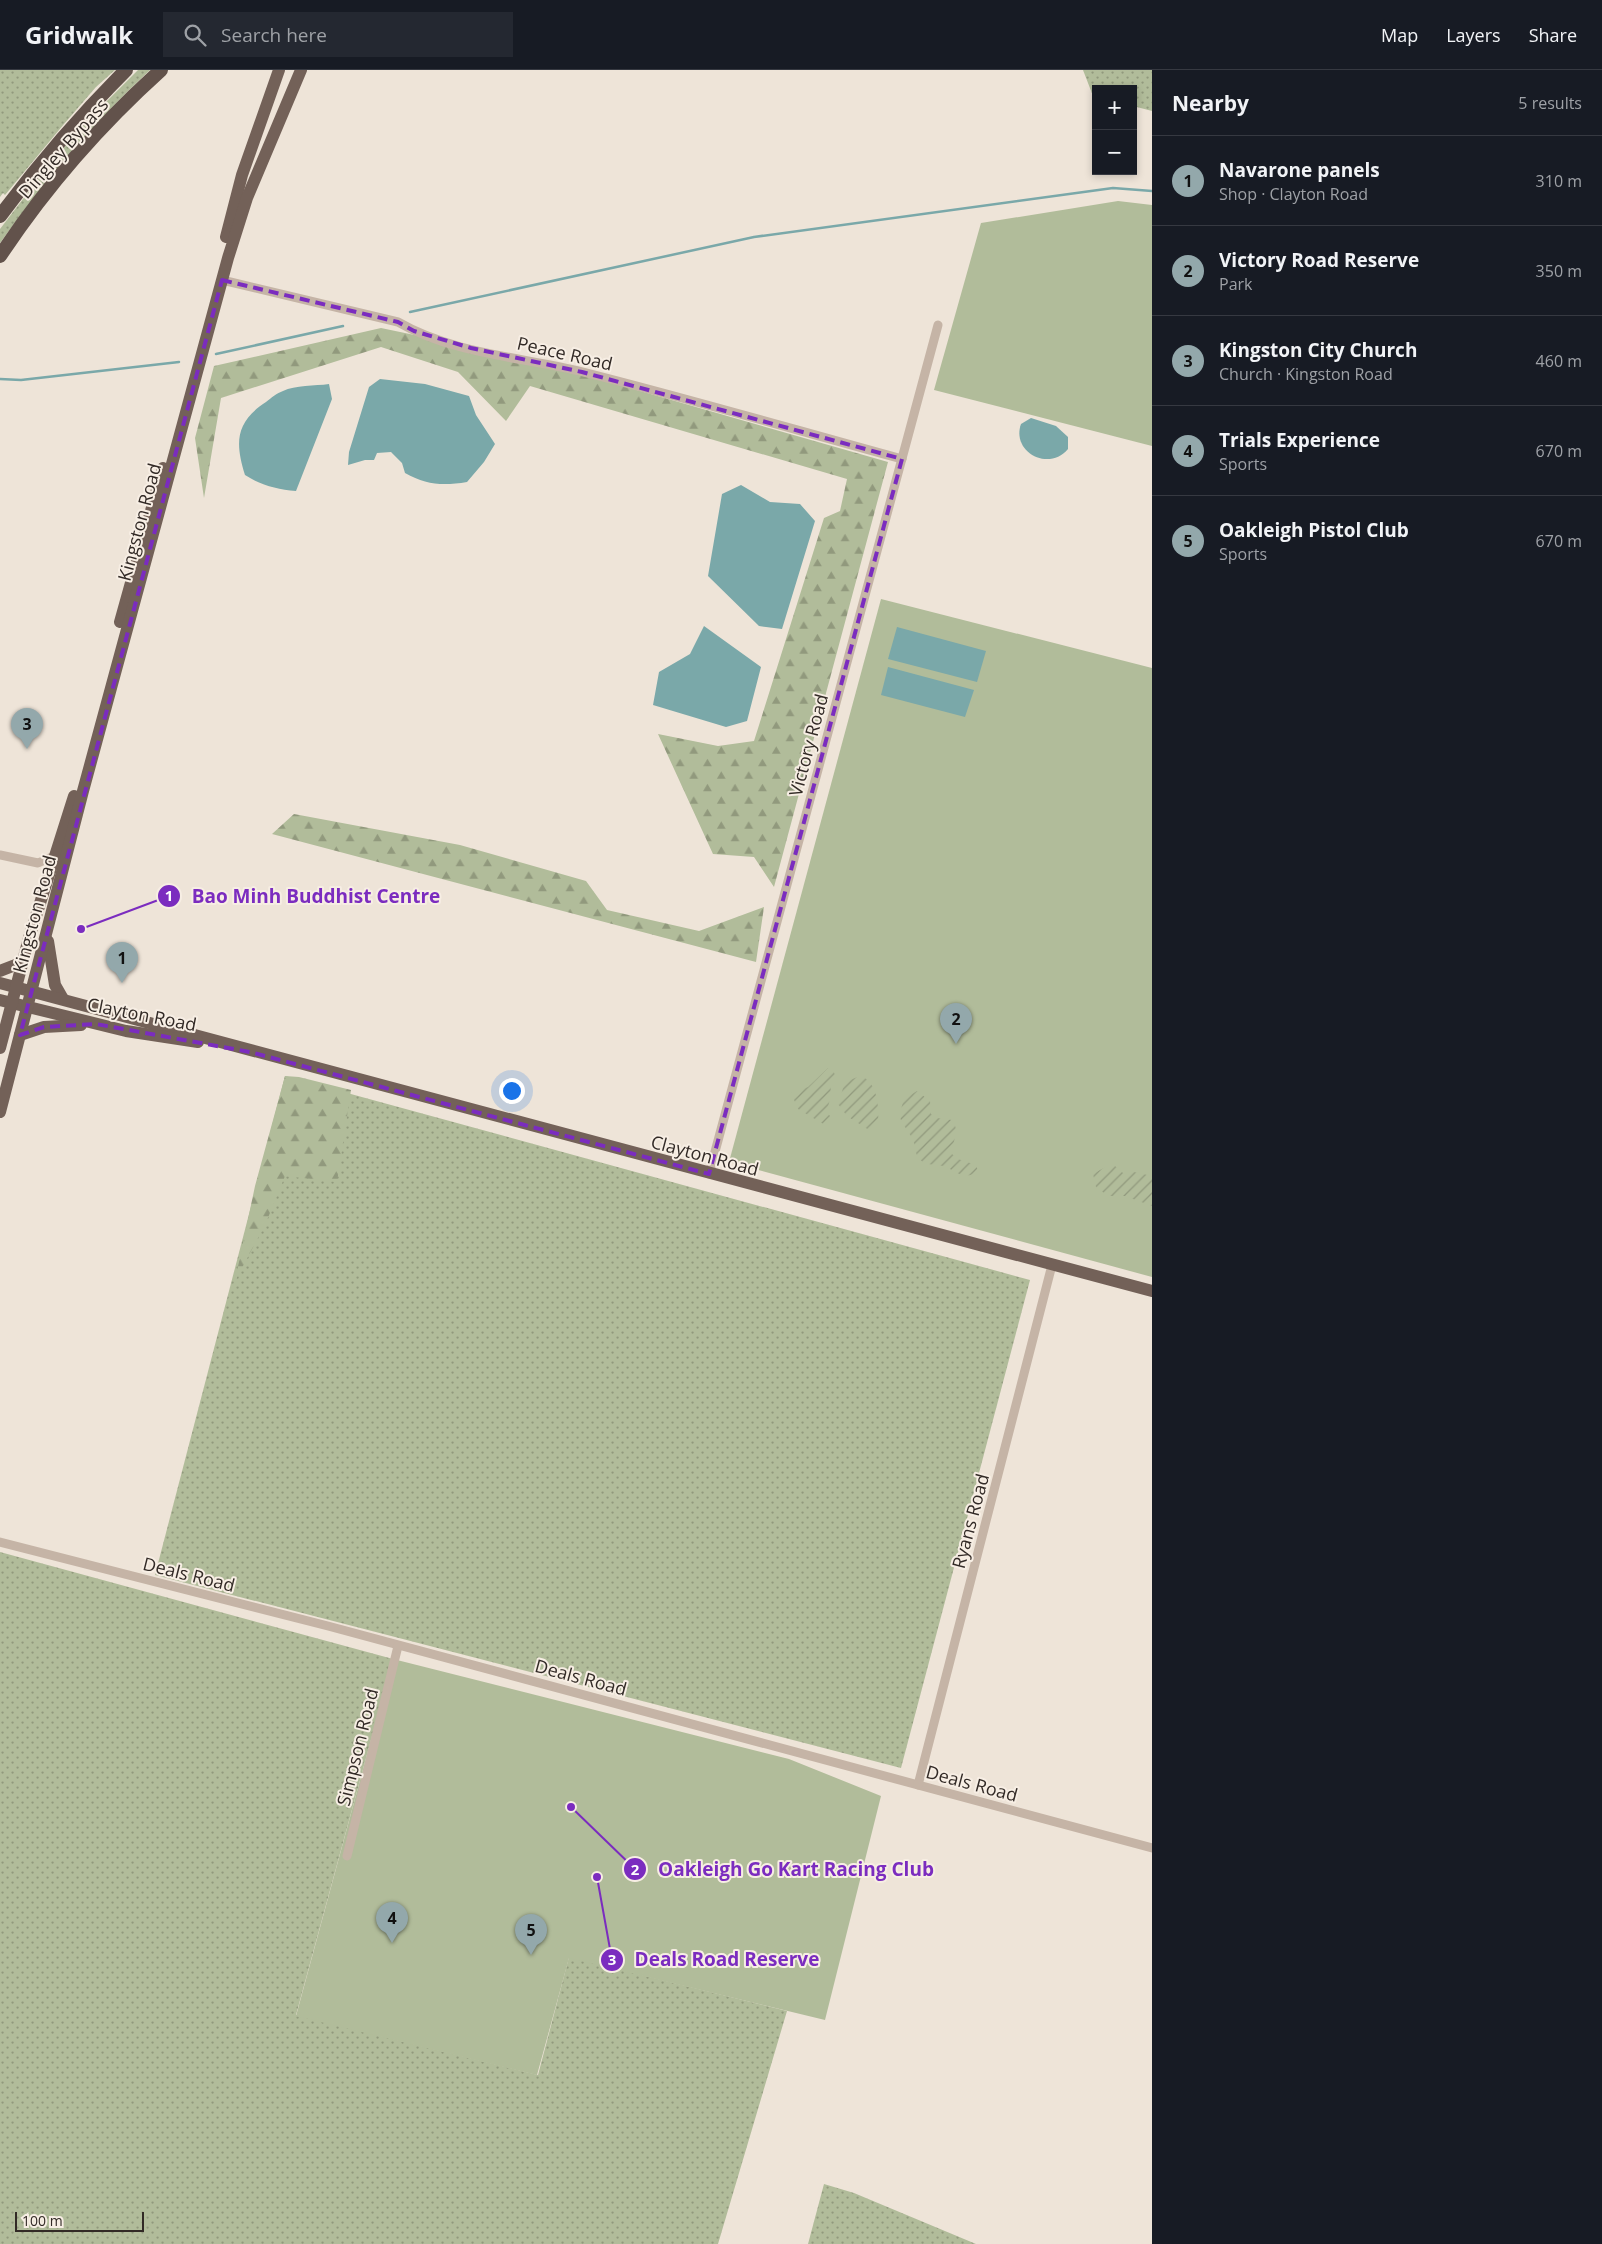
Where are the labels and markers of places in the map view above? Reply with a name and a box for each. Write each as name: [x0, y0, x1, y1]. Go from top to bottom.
pin: 3: [11, 708, 43, 749]
callout: Bao Minh Buddhist Centre: [157, 879, 451, 913]
pin: 1: [106, 942, 138, 983]
pin: 2: [940, 1003, 972, 1044]
callout: Oakleigh Go Kart Racing Club: [623, 1852, 944, 1886]
pin: 4: [376, 1902, 408, 1943]
pin: 5: [515, 1914, 547, 1955]
callout: Deals Road Reserve: [599, 1943, 829, 1977]

